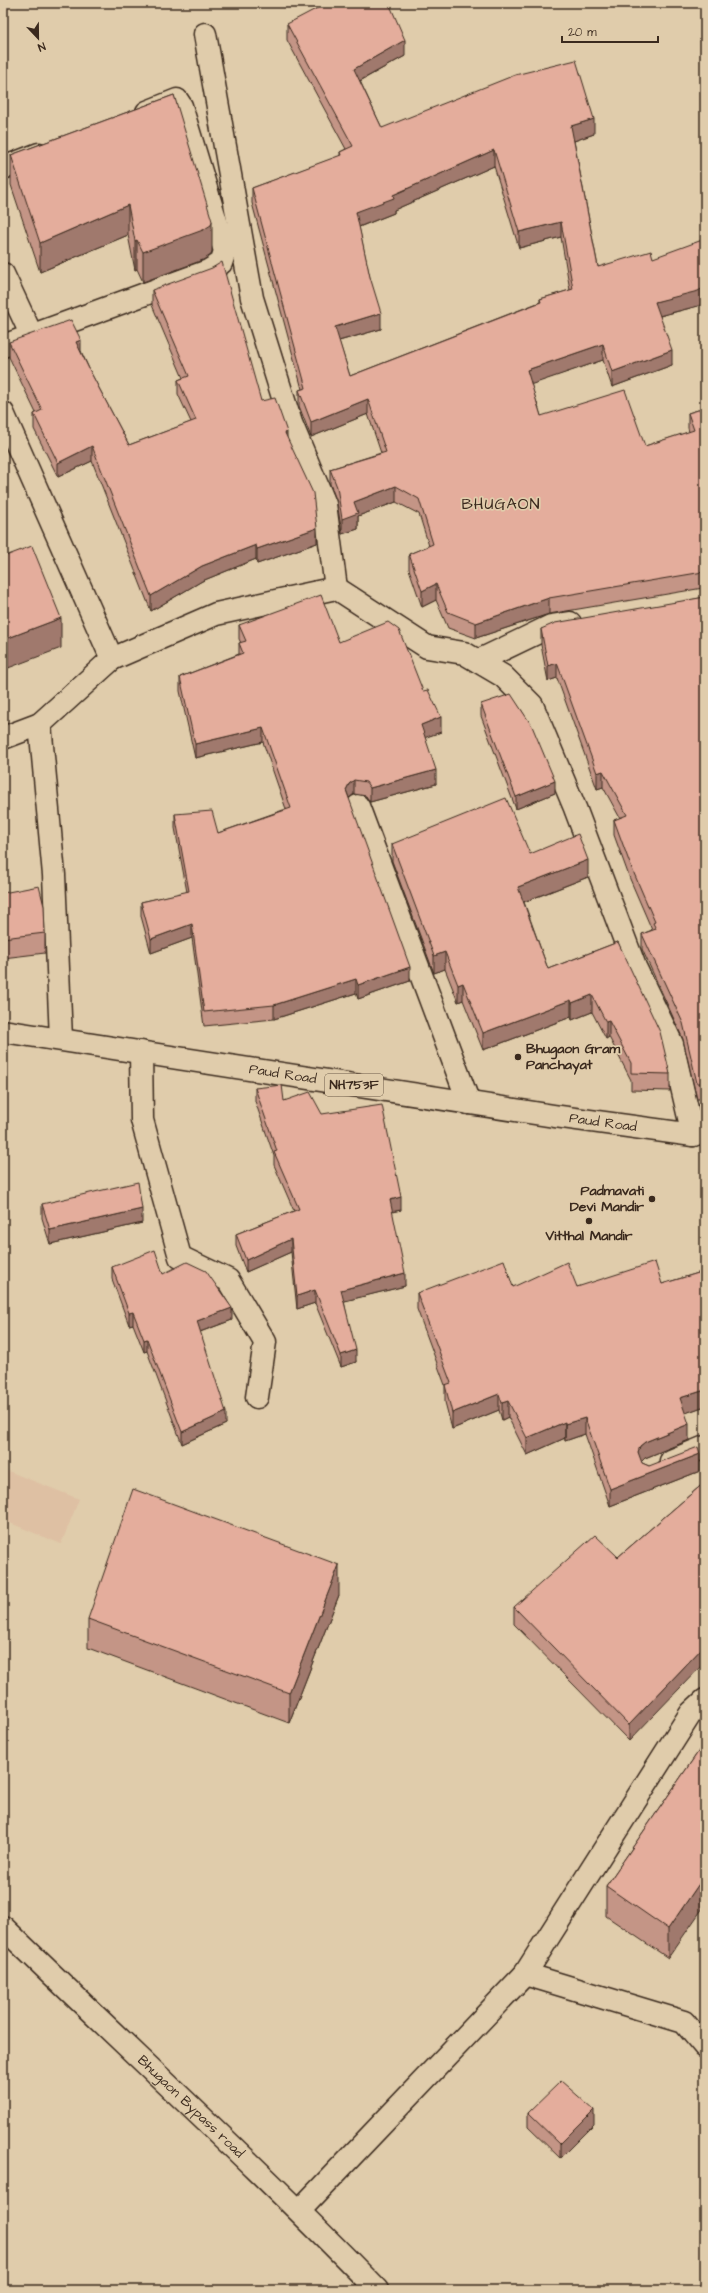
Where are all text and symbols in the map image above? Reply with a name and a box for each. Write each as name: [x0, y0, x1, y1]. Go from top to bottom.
north arrow: [18, 18, 58, 58]
scale bar: [562, 18, 658, 44]
text: 20 m: [568, 24, 597, 41]
text: N: [35, 39, 48, 55]
district label: BHUGAON: [461, 493, 541, 515]
place label: Bhugaon Gram Panchayat: [526, 1039, 621, 1075]
marker: Bhugaon Gram Panchayat: [513, 1052, 523, 1062]
street label: Paud Road: [247, 1059, 318, 1089]
road number: NH753F: [325, 1074, 383, 1096]
street label: Paud Road: [568, 1108, 638, 1137]
place label: Padmavati Devi Mandir: [570, 1181, 645, 1217]
marker: Padmavati Devi Mandir: [647, 1194, 657, 1204]
marker: Vitthal Mandir: [584, 1216, 594, 1226]
place label: Vitthal Mandir: [545, 1226, 633, 1246]
street label: Bhugaon Bypass road: [133, 2051, 249, 2163]

